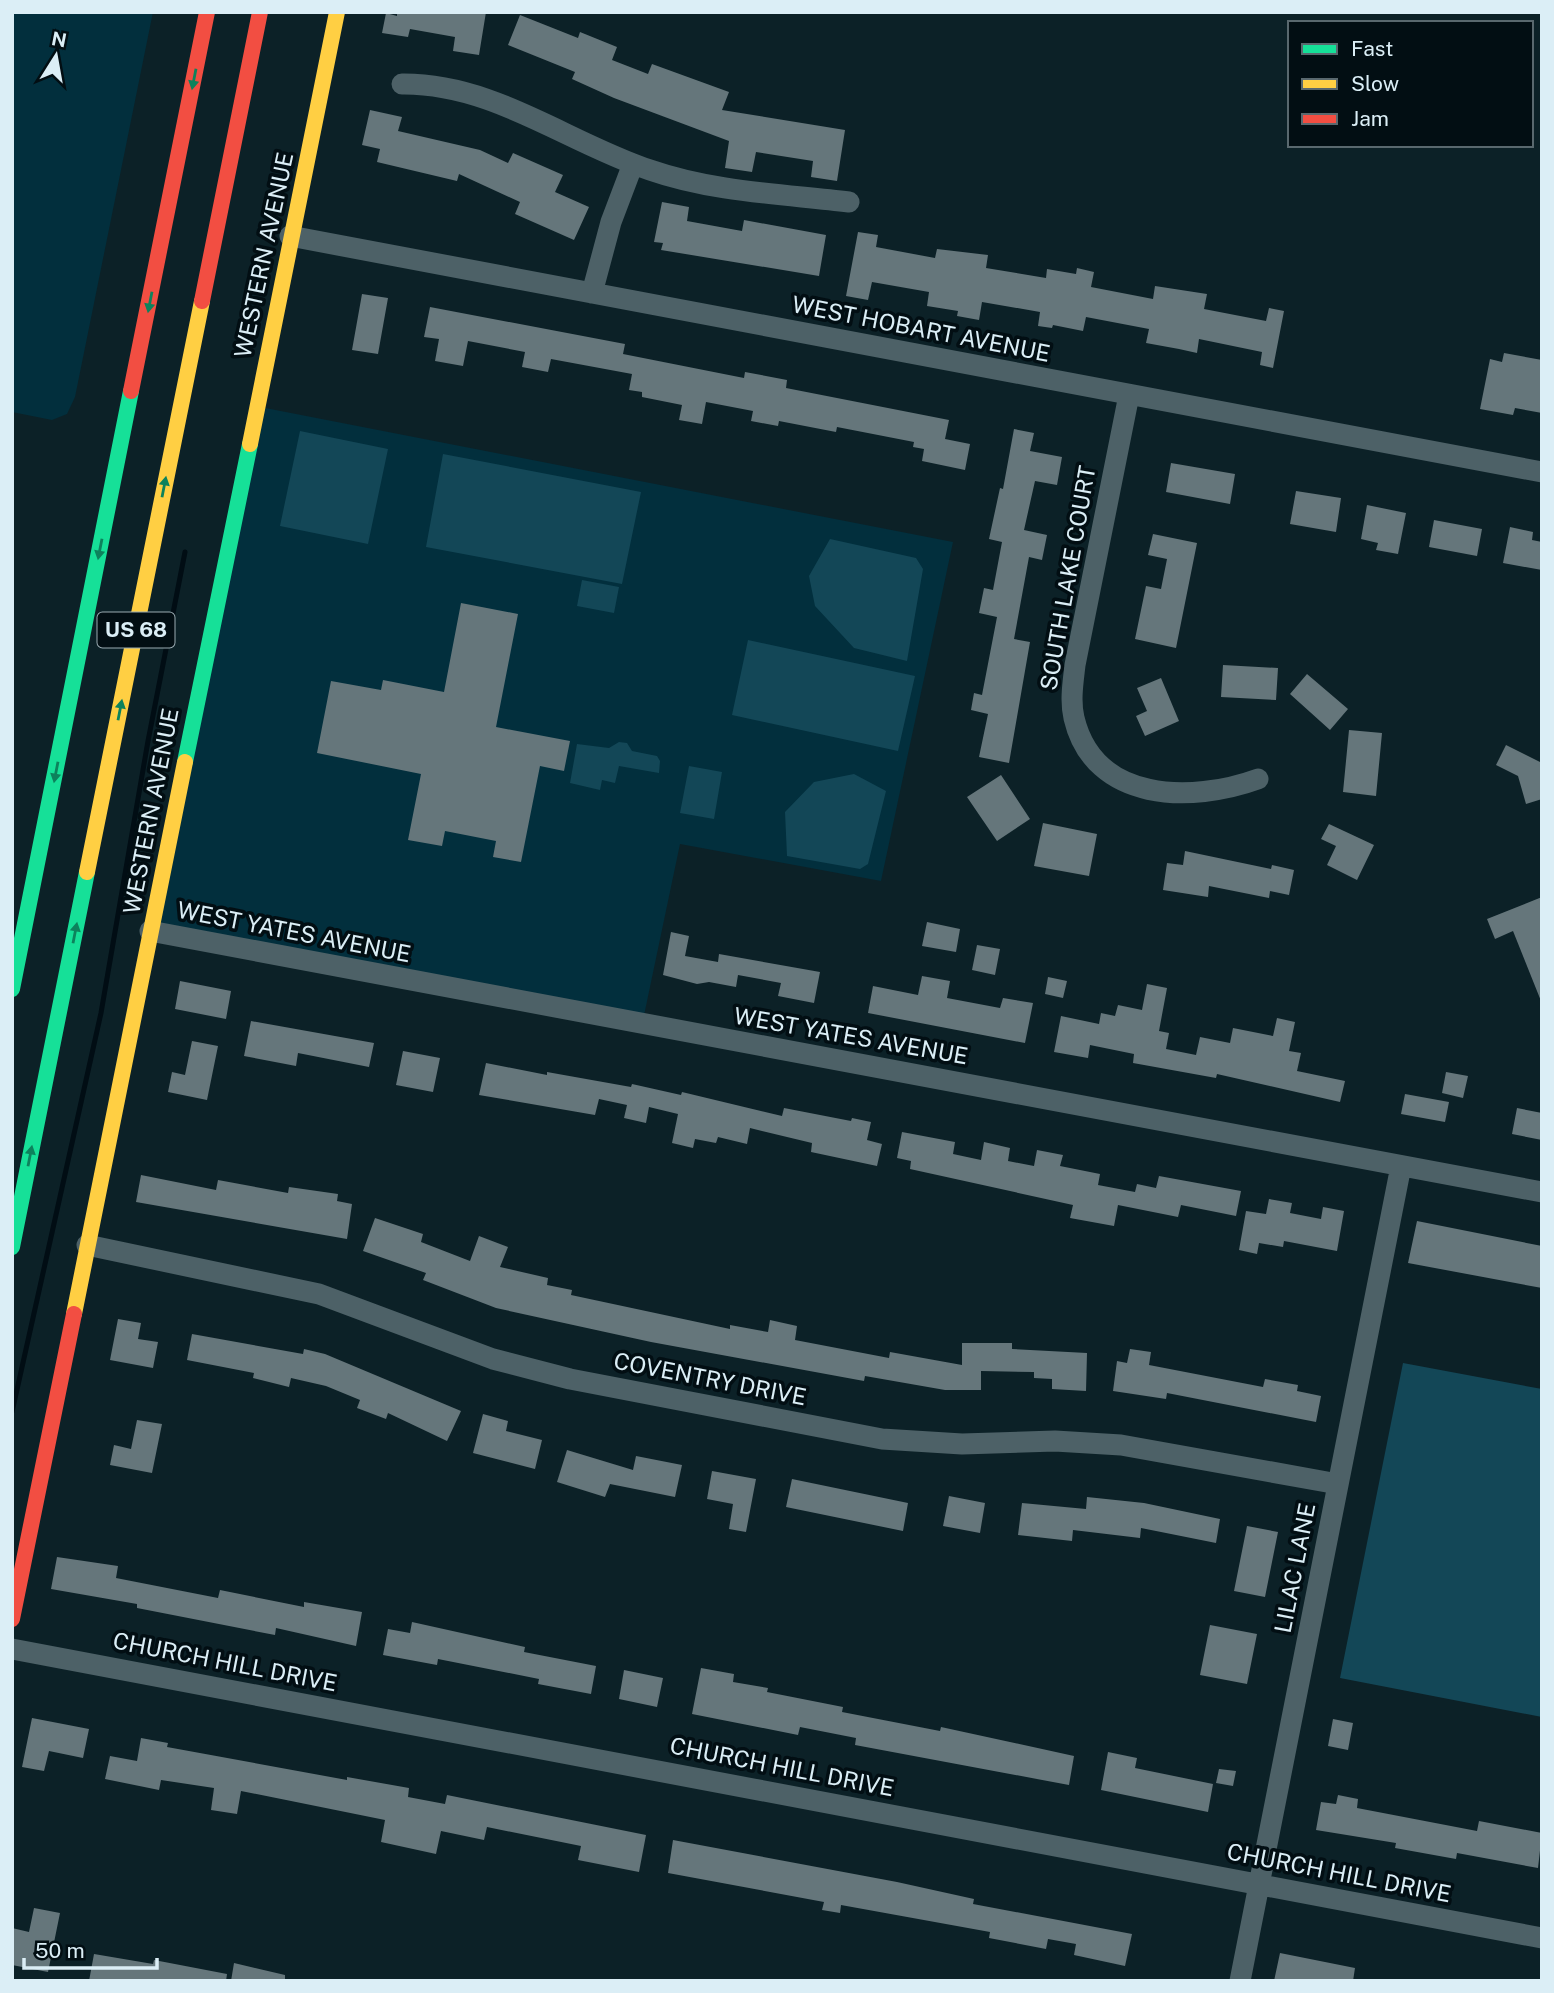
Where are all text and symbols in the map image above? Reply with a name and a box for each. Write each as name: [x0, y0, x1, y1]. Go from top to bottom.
north arrow: [21, 21, 91, 91]
legend: [1288, 21, 1533, 147]
text: N: [50, 27, 69, 52]
text: Fast: [1351, 36, 1393, 61]
one-way arrow: [188, 68, 199, 90]
text: Slow: [1351, 71, 1399, 96]
text: Jam: [1351, 106, 1389, 131]
street label: WESTERN AVENUE: [229, 150, 298, 360]
street label: WEST HOBART AVENUE: [790, 290, 1052, 367]
one-way arrow: [144, 291, 155, 313]
street label: SOUTH LAKE COURT: [1034, 463, 1101, 692]
one-way arrow: [159, 476, 170, 498]
one-way arrow: [95, 538, 106, 560]
road number: US 68: [97, 612, 174, 648]
one-way arrow: [114, 699, 125, 721]
street label: WESTERN AVENUE: [117, 706, 184, 916]
one-way arrow: [50, 761, 61, 783]
street label: WEST YATES AVENUE: [175, 896, 413, 967]
one-way arrow: [70, 922, 81, 944]
street label: WEST YATES AVENUE: [732, 1002, 970, 1069]
one-way arrow: [25, 1145, 36, 1167]
street label: COVENTRY DRIVE: [612, 1347, 809, 1410]
street label: LILAC LANE: [1269, 1501, 1320, 1635]
street label: CHURCH HILL DRIVE: [111, 1627, 340, 1696]
street label: CHURCH HILL DRIVE: [668, 1732, 897, 1801]
street label: CHURCH HILL DRIVE: [1225, 1838, 1454, 1907]
scale bar: [24, 1926, 158, 1970]
text: 50 m: [35, 1938, 85, 1963]

